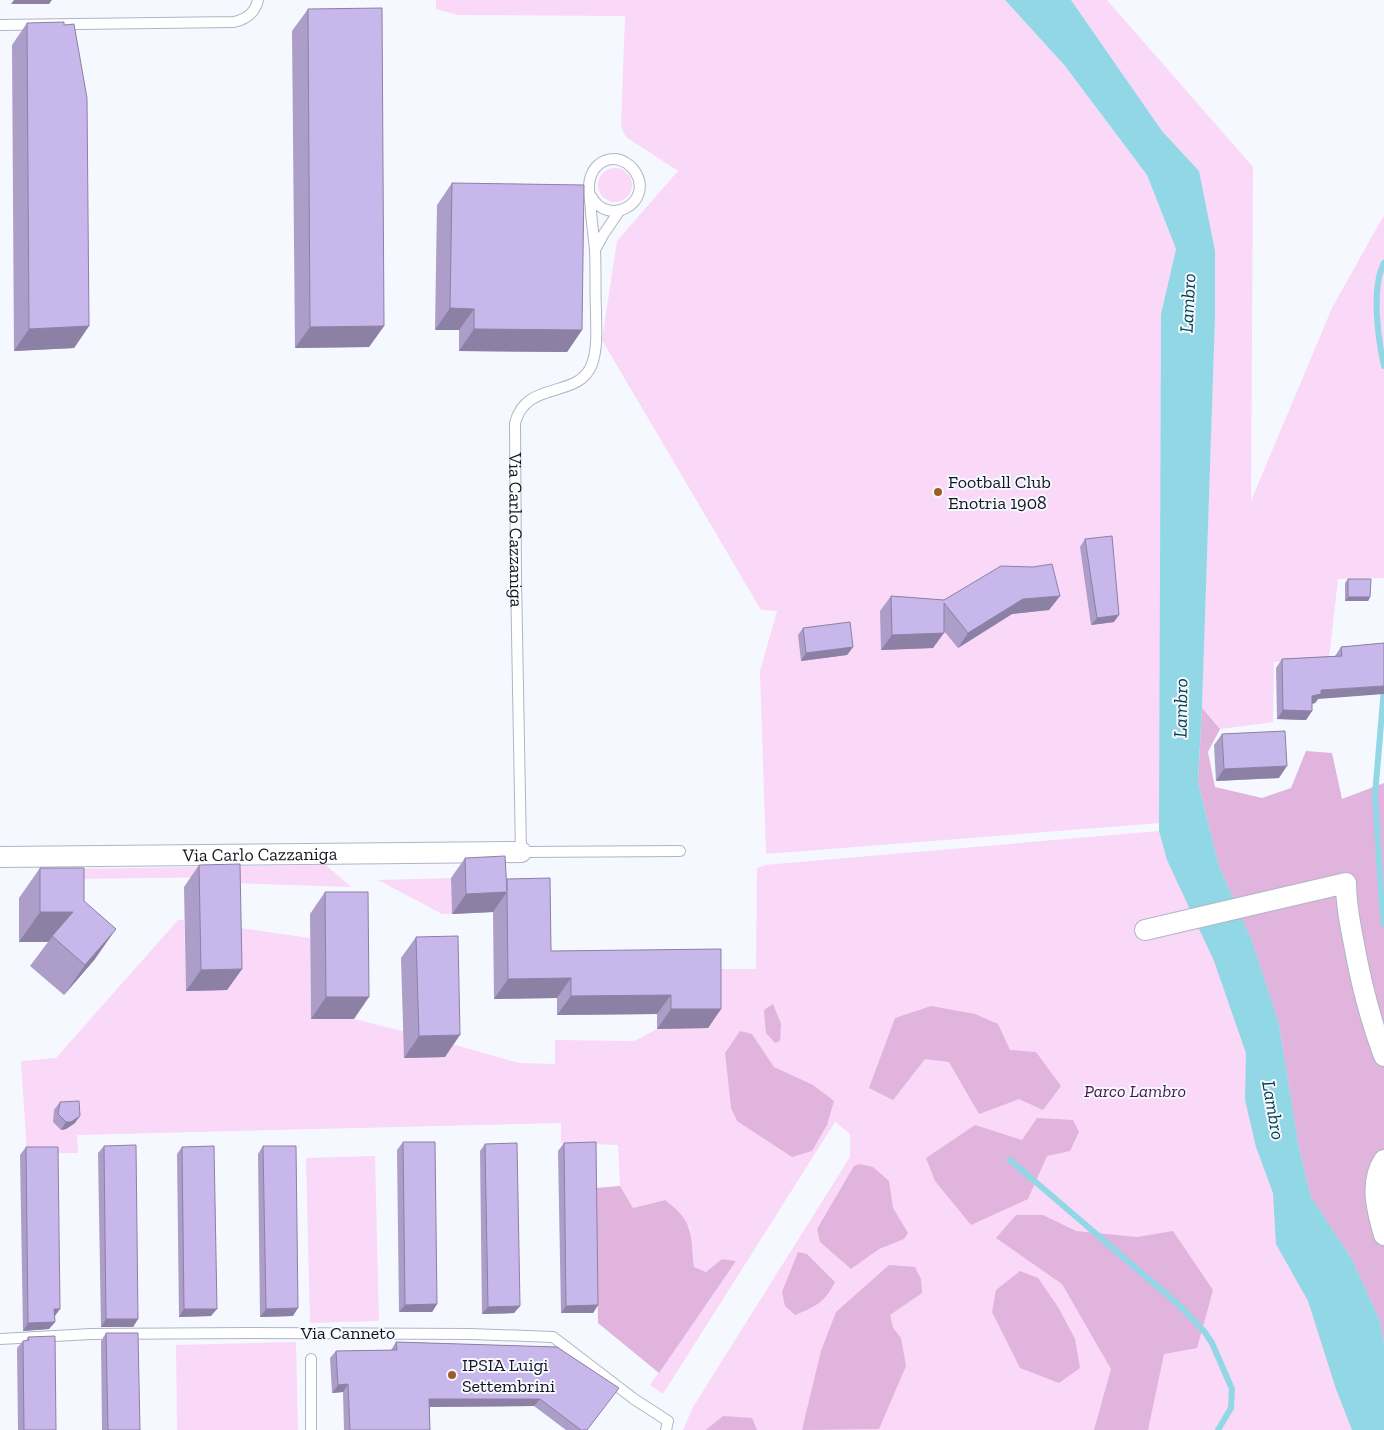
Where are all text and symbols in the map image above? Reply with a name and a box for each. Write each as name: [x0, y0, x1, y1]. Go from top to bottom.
water label: Lambro: [1174, 273, 1201, 333]
street label: Via Carlo Cazzaniga: [504, 452, 528, 608]
place label: Football Club Enotria 1908: [948, 471, 1051, 514]
marker: Football Club Enotria 1908: [932, 486, 944, 498]
water label: Lambro: [1168, 678, 1193, 738]
street label: Via Carlo Cazzaniga: [181, 843, 338, 866]
water label: Lambro: [1257, 1079, 1290, 1141]
park label: Parco Lambro: [1084, 1080, 1186, 1102]
street label: Via Canneto: [300, 1322, 395, 1344]
place label: IPSIA Luigi Settembrini: [462, 1354, 555, 1397]
marker: IPSIA Luigi Settembrini: [446, 1369, 458, 1381]

